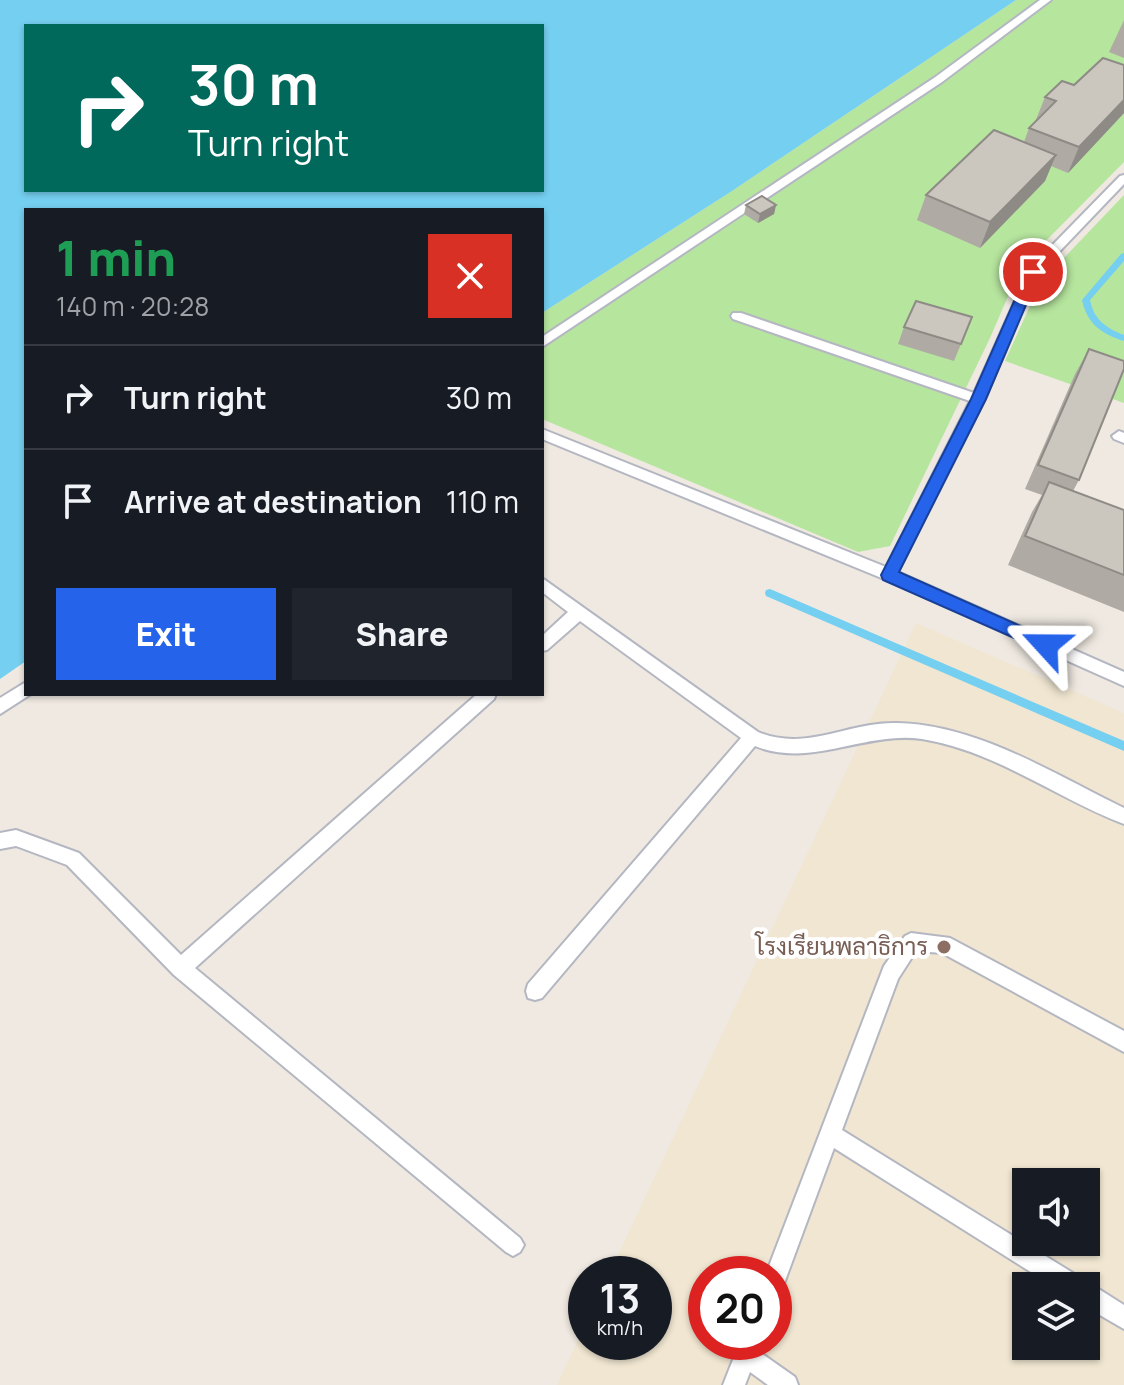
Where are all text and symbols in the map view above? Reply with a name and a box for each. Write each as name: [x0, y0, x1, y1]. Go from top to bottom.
text: 30 m: [188, 45, 319, 122]
icon: right: [56, 56, 160, 160]
text: Turn right: [188, 118, 349, 167]
text: 1 min: [56, 225, 176, 290]
button: close: [428, 234, 512, 318]
pin: [999, 238, 1067, 306]
icon: arrive: [1011, 250, 1055, 294]
text: 140 m · 20:28: [56, 288, 209, 324]
icon: right: [56, 375, 100, 419]
text: Turn right: [124, 377, 267, 418]
text: 30 m: [446, 377, 512, 418]
icon: arrive: [56, 479, 100, 523]
text: Arrive at destination: [124, 481, 422, 522]
text: 110 m: [446, 481, 519, 522]
button: Exit: [56, 588, 276, 680]
button: Share: [292, 588, 512, 680]
position arrow: [1004, 603, 1088, 687]
place label: โรงเรียนพลาธิการ: [753, 929, 928, 962]
marker: โรงเรียนพลาธิการ: [935, 938, 953, 956]
map controls: [1012, 1168, 1100, 1360]
button: sound: [1012, 1168, 1100, 1256]
speed limit sign: 20: [688, 1256, 792, 1360]
text: 13: [600, 1270, 640, 1325]
button: layers: [1012, 1272, 1100, 1360]
text: km/h: [597, 1314, 643, 1341]

